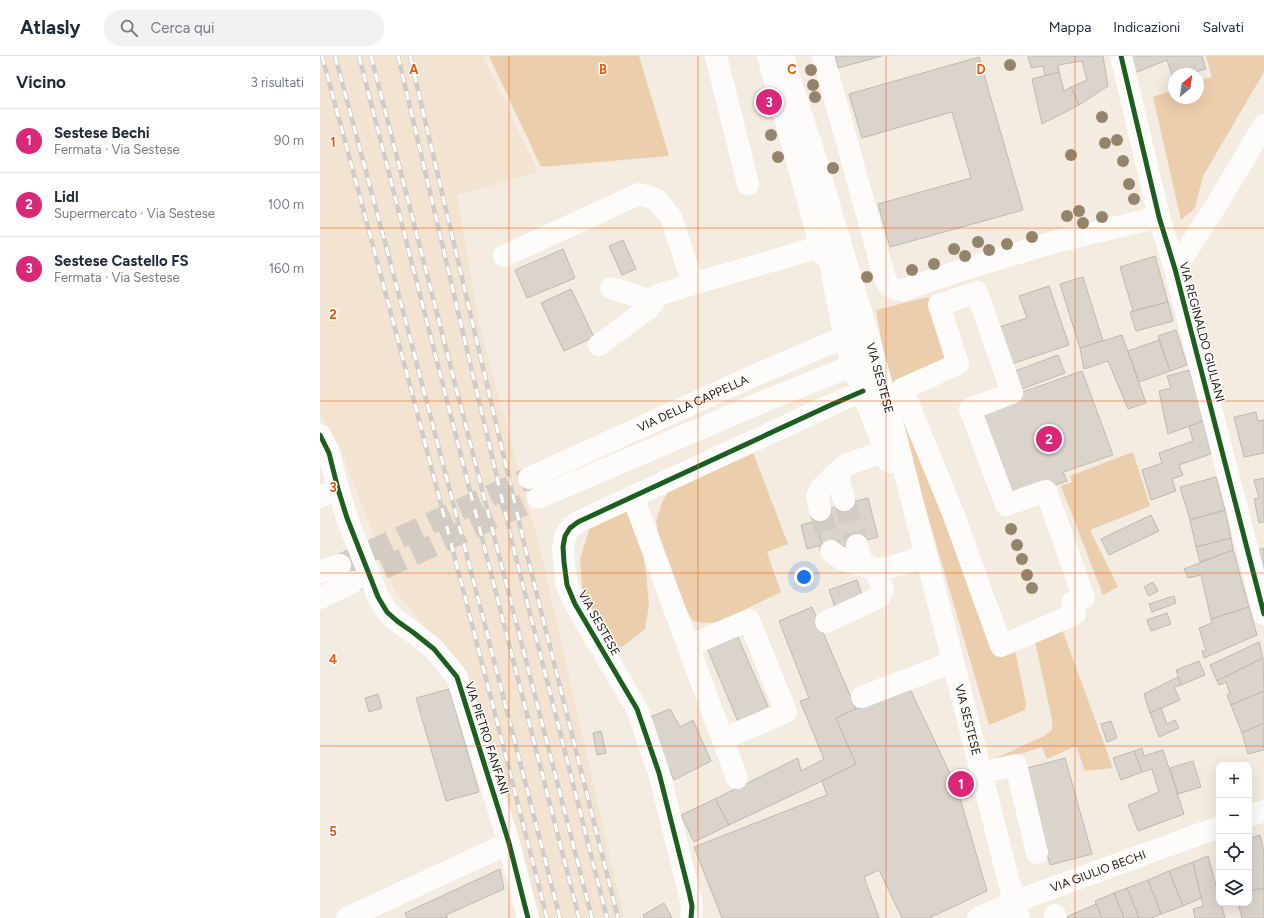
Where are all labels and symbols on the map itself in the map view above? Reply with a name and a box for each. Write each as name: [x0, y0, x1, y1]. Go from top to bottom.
text: A: [409, 62, 419, 77]
text: B: [599, 62, 607, 77]
text: C: [787, 62, 797, 77]
text: D: [976, 62, 986, 77]
north arrow: [1168, 68, 1204, 104]
pin: 3: [756, 87, 782, 117]
text: 1: [330, 135, 336, 150]
street label: VIA REGINALDO GIULIANI: [1177, 260, 1227, 404]
text: 2: [329, 307, 337, 322]
street label: VIA SESTESE: [863, 341, 896, 415]
street label: VIA DELLA CAPPELLA: [635, 372, 750, 435]
pin: 2: [1036, 424, 1062, 454]
text: 3: [329, 480, 337, 495]
your location: [794, 567, 814, 587]
street label: VIA SESTESE: [575, 588, 623, 658]
text: 4: [329, 652, 337, 667]
street label: VIA PIETRO FANFANI: [462, 680, 512, 796]
street label: VIA SESTESE: [952, 683, 984, 757]
pin: 1: [948, 769, 974, 799]
text: 5: [329, 824, 337, 839]
street label: VIA GIULIO BECHI: [1049, 847, 1148, 895]

